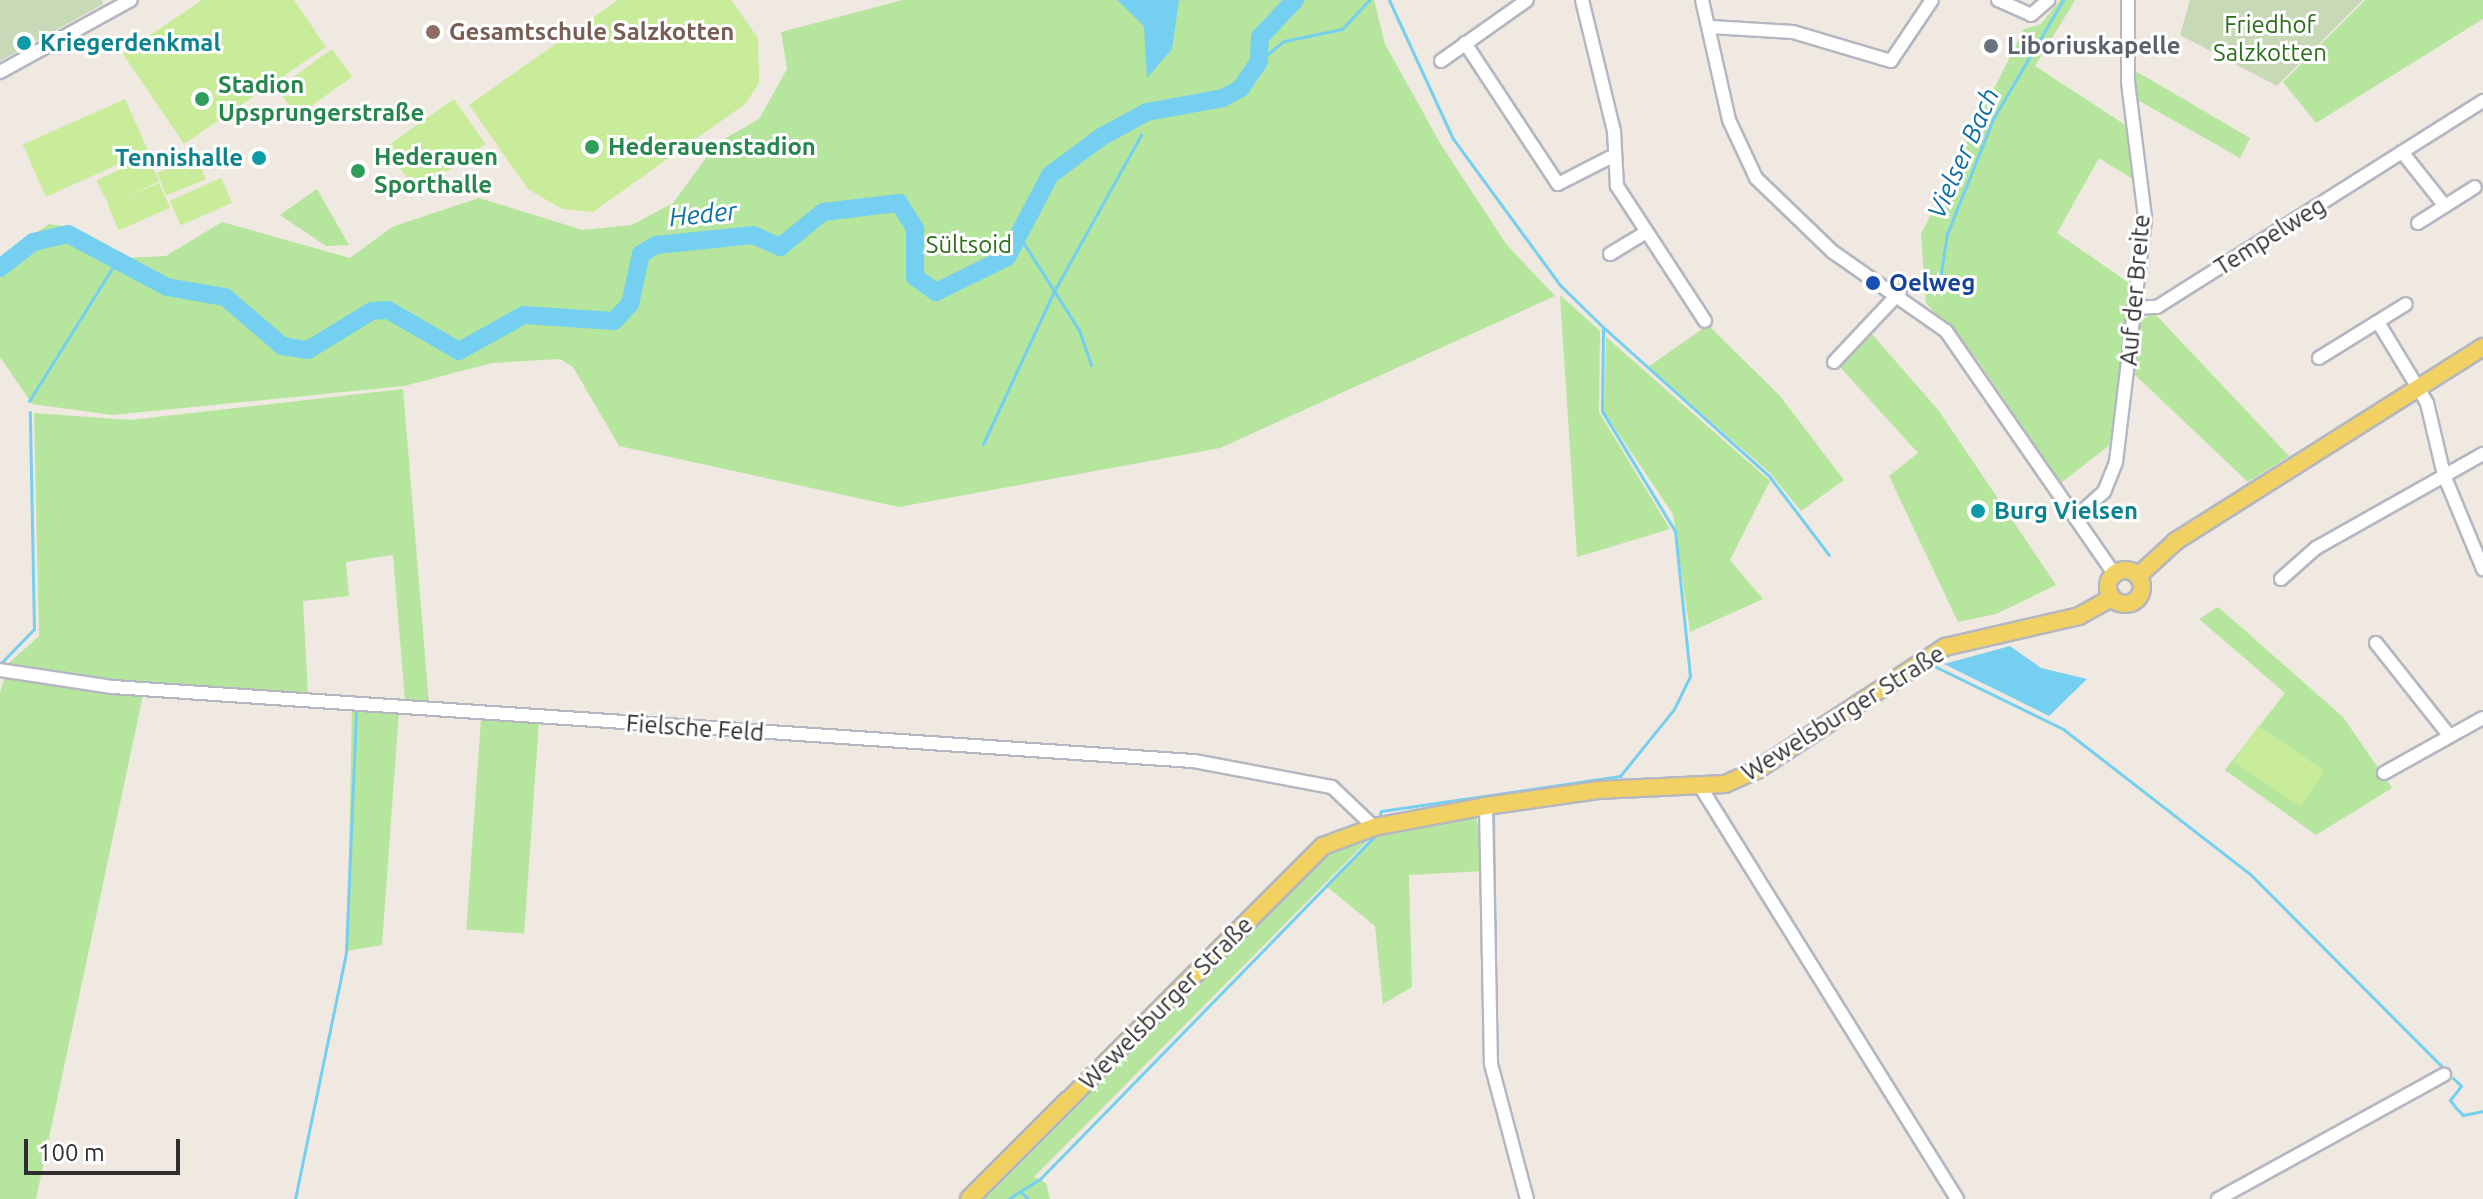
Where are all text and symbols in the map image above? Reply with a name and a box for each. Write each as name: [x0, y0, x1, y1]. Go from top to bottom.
park label: Friedhof Salzkotten: [2213, 11, 2327, 67]
place label: Gesamtschule Salzkotten: [449, 18, 734, 46]
marker: Gesamtschule Salzkotten: [424, 23, 442, 41]
place label: Kriegerdenkmal: [40, 29, 221, 57]
place label: Liboriuskapelle: [2007, 32, 2180, 60]
marker: Kriegerdenkmal: [15, 34, 33, 52]
marker: Liboriuskapelle: [1982, 37, 2000, 55]
place label: Stadion Upsprungerstraße: [218, 71, 424, 127]
water label: Vielser Bach: [1920, 83, 2006, 223]
marker: Stadion Upsprungerstraße: [193, 90, 211, 108]
place label: Hederauenstadion: [608, 133, 816, 161]
marker: Hederauenstadion: [583, 138, 601, 156]
place label: Hederauen Sporthalle: [374, 143, 498, 199]
place label: Tennishalle: [115, 144, 243, 172]
marker: Tennishalle: [250, 149, 268, 167]
marker: Hederauen Sporthalle: [349, 162, 367, 180]
street label: Tempelweg: [2209, 191, 2331, 281]
water label: Heder: [667, 195, 739, 233]
street label: Auf der Breite: [2114, 213, 2156, 367]
park label: Sültsoid: [926, 231, 1012, 259]
place label: Oelweg: [1889, 269, 1975, 297]
marker: Oelweg: [1864, 274, 1882, 292]
place label: Burg Vielsen: [1994, 497, 2138, 525]
marker: Burg Vielsen: [1969, 502, 1987, 520]
street label: Wewelsburger Straße: [1736, 639, 1950, 787]
street label: Fielsche Feld: [625, 709, 765, 747]
street label: Wewelsburger Straße: [1073, 910, 1259, 1096]
scale bar: [28, 1123, 184, 1173]
text: 100 m: [38, 1139, 105, 1166]

